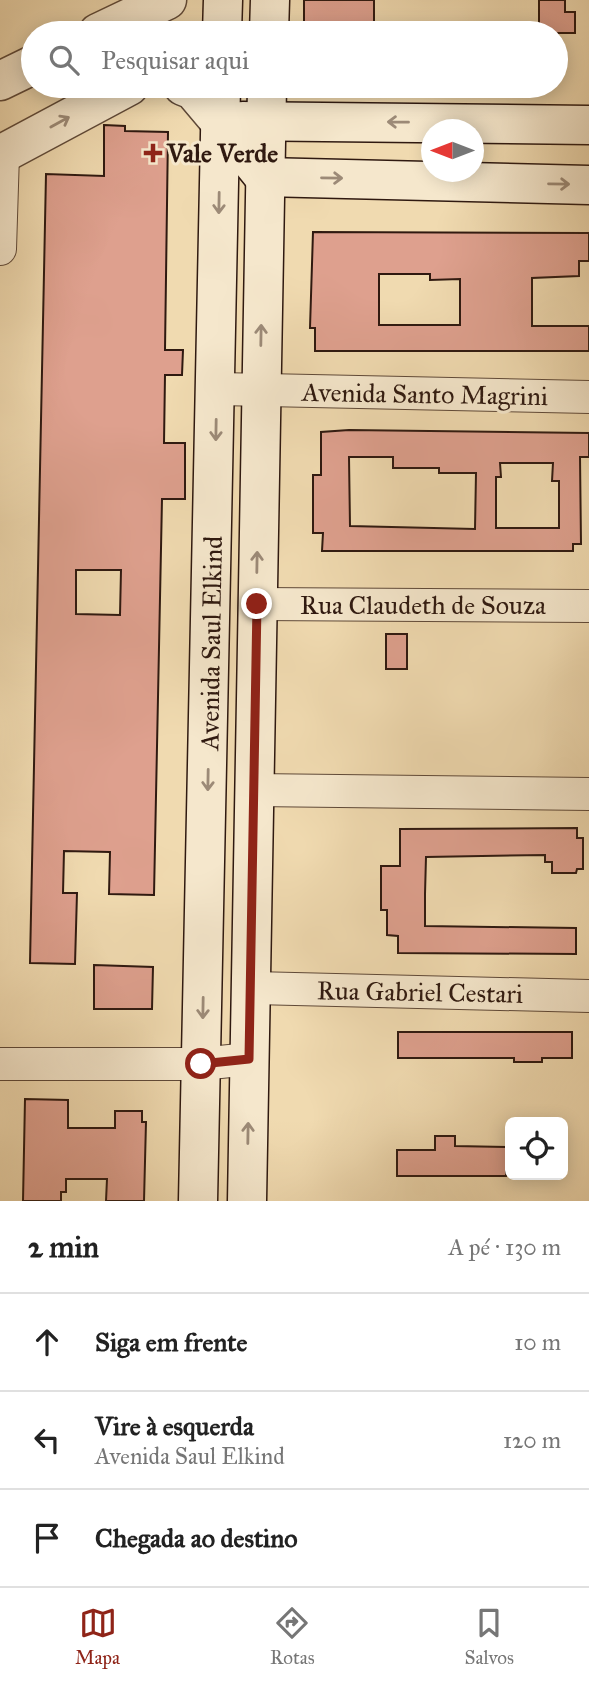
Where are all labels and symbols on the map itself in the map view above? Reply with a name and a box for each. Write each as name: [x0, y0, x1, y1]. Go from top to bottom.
one-way arrow: [49, 115, 69, 129]
one-way arrow: [387, 115, 410, 129]
north arrow: [421, 119, 484, 182]
place label: Vale Verde: [166, 137, 278, 169]
marker: Vale Verde: [145, 145, 161, 161]
one-way arrow: [320, 172, 343, 185]
one-way arrow: [548, 177, 571, 191]
one-way arrow: [212, 191, 226, 214]
one-way arrow: [254, 324, 268, 347]
street label: Avenida Santo Magrini: [301, 376, 548, 412]
one-way arrow: [209, 419, 222, 442]
street label: Avenida Saul Elkind: [193, 535, 229, 752]
one-way arrow: [251, 551, 264, 574]
route end: [241, 588, 272, 619]
street label: Rua Claudeth de Souza: [300, 589, 546, 621]
one-way arrow: [201, 769, 215, 792]
street label: Rua Gabriel Cestari: [317, 974, 523, 1010]
one-way arrow: [196, 996, 209, 1019]
route start: [185, 1048, 216, 1079]
one-way arrow: [241, 1122, 255, 1145]

